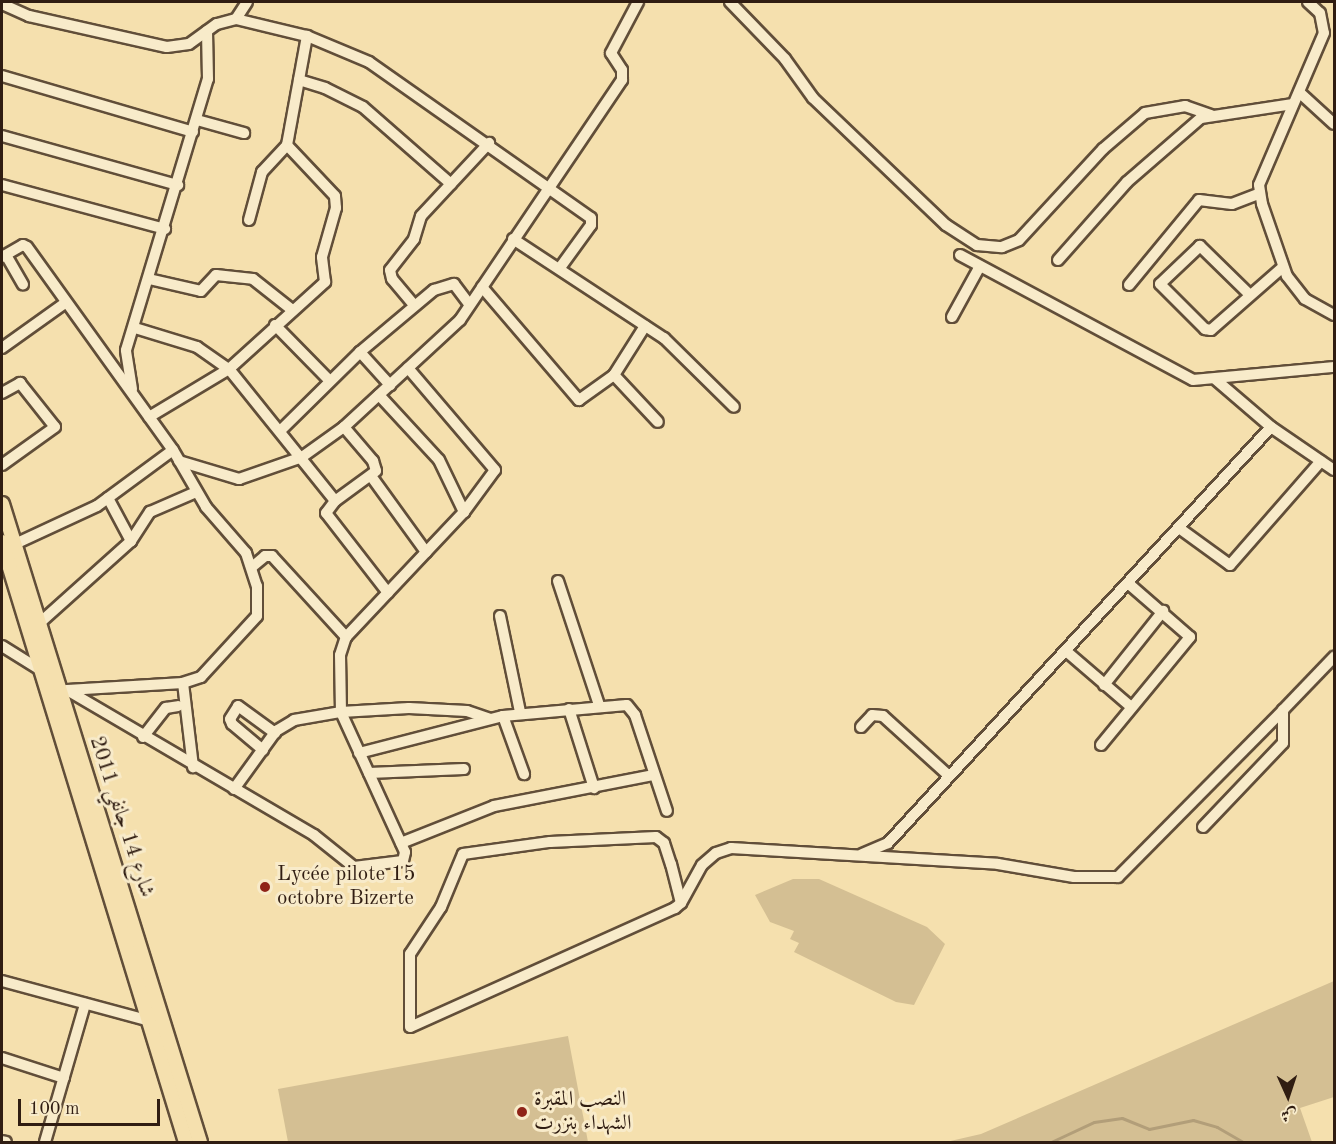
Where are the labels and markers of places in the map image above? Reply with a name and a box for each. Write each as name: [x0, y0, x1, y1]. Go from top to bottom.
place label: Lycée pilote 15 octobre Bizerte: [277, 862, 415, 912]
marker: Lycée pilote 15 octobre Bizerte: [258, 880, 272, 894]
place label: النصب المقبرة الشهداء بنزرت: [534, 1087, 632, 1137]
marker: النصب المقبرة الشهداء بنزرت: [515, 1105, 529, 1119]

